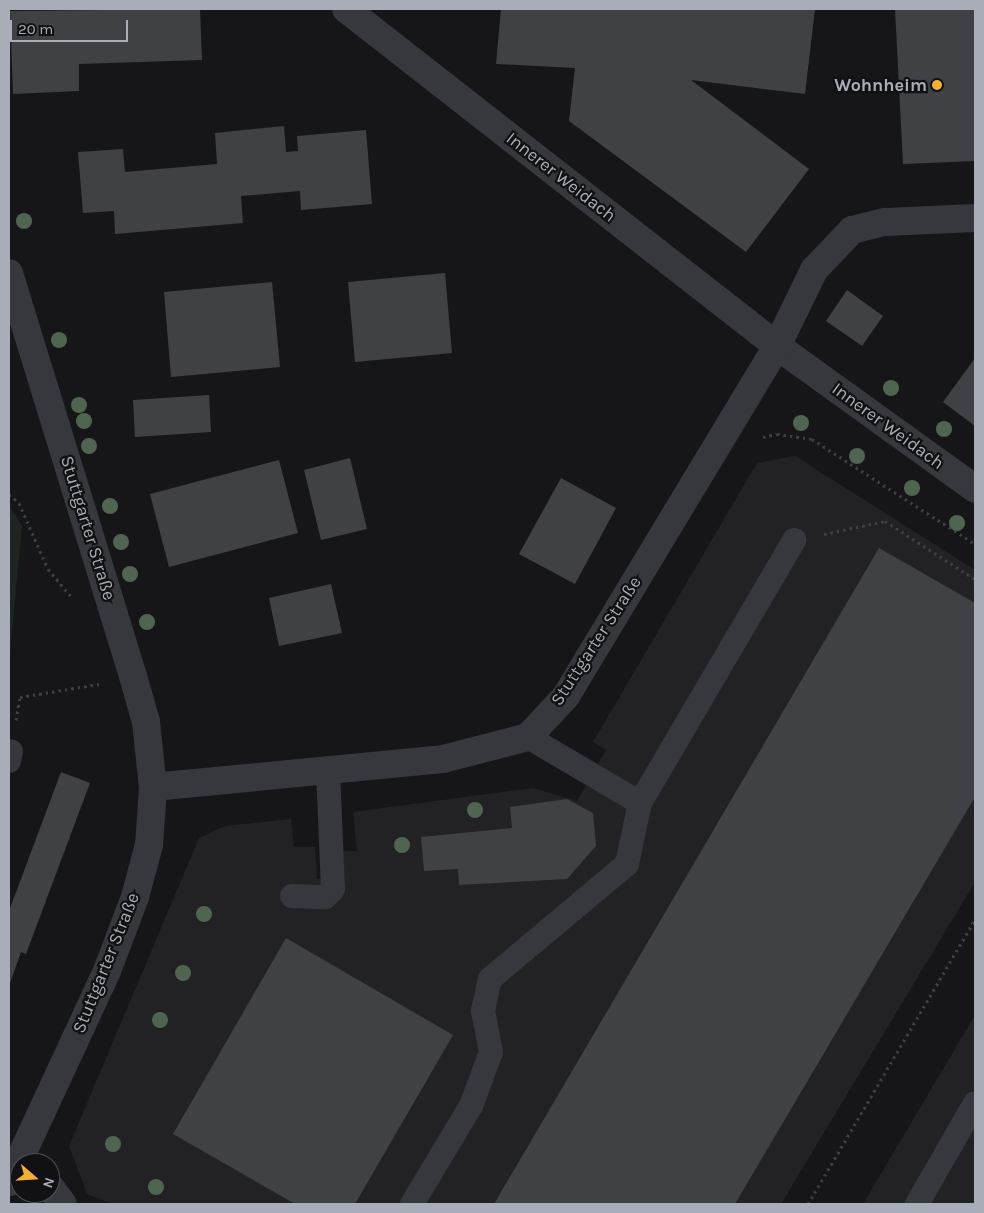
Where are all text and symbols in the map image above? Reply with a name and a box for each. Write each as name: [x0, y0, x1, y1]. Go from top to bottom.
scale bar: [12, 10, 130, 42]
text: 20 m: [18, 20, 53, 38]
place label: Wohnheim: [834, 74, 927, 96]
marker: Wohnheim: [931, 79, 943, 91]
street label: Innerer Weidach: [502, 127, 620, 227]
street label: Innerer Weidach: [828, 378, 948, 474]
street label: Stuttgarter Straße: [56, 453, 120, 603]
street label: Stuttgarter Straße: [546, 572, 646, 710]
street label: Stuttgarter Straße: [68, 890, 144, 1036]
north arrow: [10, 1153, 60, 1203]
text: N: [39, 1175, 58, 1190]

